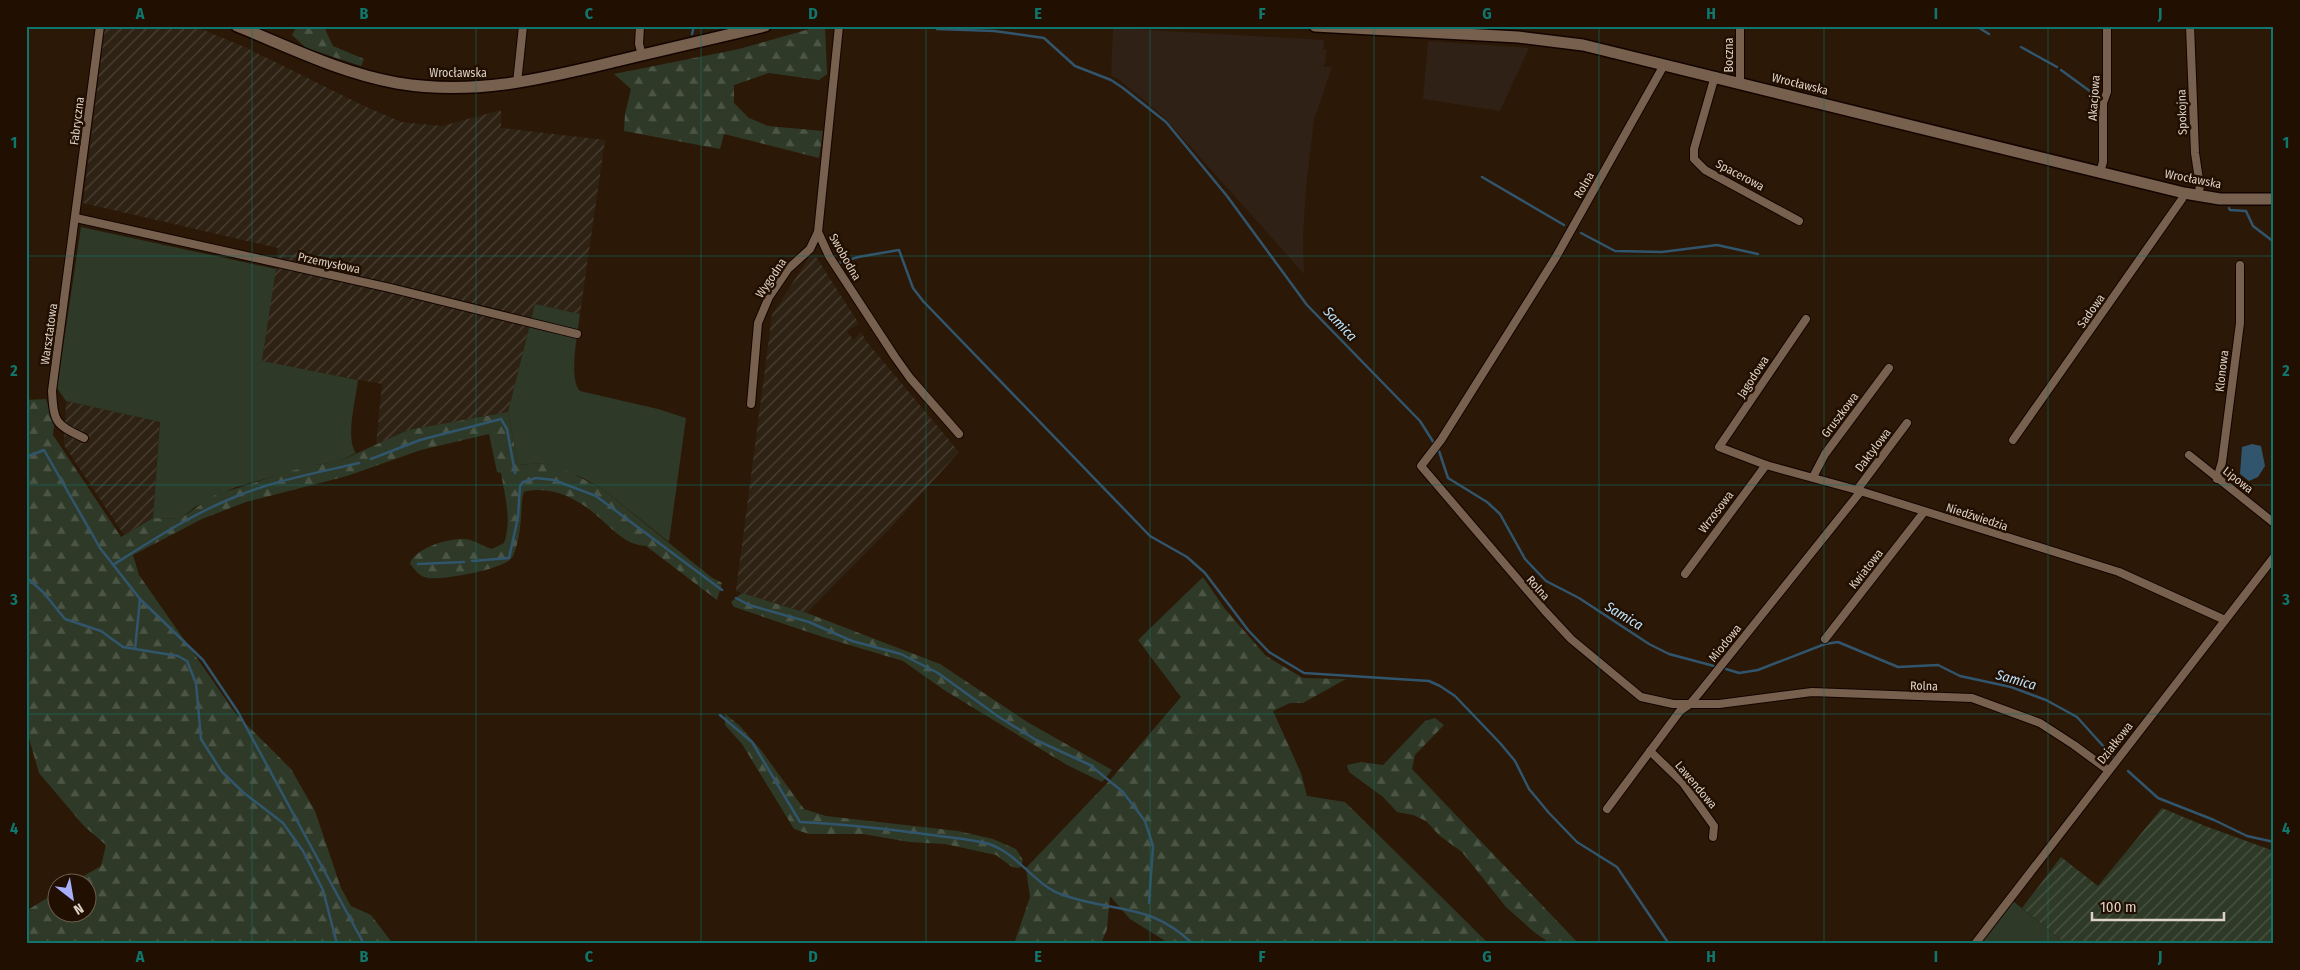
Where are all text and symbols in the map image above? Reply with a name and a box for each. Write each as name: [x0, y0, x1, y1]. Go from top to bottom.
text: A: [135, 4, 145, 23]
text: B: [360, 4, 369, 23]
text: C: [585, 4, 594, 23]
text: D: [808, 4, 818, 23]
text: E: [1034, 4, 1042, 23]
text: F: [1258, 4, 1266, 23]
text: G: [1482, 4, 1492, 23]
text: H: [1706, 4, 1716, 23]
text: I: [1934, 4, 1938, 23]
text: J: [2157, 4, 2162, 23]
street label: Boczna: [1722, 37, 1736, 72]
street label: Wrocławska: [429, 66, 487, 80]
street label: Wrocławska: [1770, 70, 1830, 98]
street label: Akacjowa: [2085, 75, 2103, 121]
street label: Spokojna: [2174, 89, 2190, 135]
street label: Fabryczna: [67, 96, 87, 146]
text: 1: [11, 133, 17, 152]
text: 1: [2283, 133, 2289, 152]
street label: Spacerowa: [1713, 156, 1767, 194]
street label: Wrocławska: [2163, 167, 2223, 191]
street label: Rolna: [1571, 169, 1597, 201]
street label: Swobodna: [826, 231, 864, 283]
street label: Przemysłowa: [297, 250, 362, 276]
street label: Wygodna: [753, 255, 789, 300]
street label: Sadowa: [2074, 291, 2108, 331]
street label: Warsztatowa: [38, 302, 60, 366]
water label: Samica: [1319, 303, 1360, 345]
street label: Klonowa: [2212, 349, 2232, 393]
street label: Jagodowa: [1734, 353, 1772, 401]
text: 2: [9, 361, 18, 380]
text: 2: [2281, 361, 2290, 380]
street label: Gruszkowa: [1819, 390, 1861, 440]
street label: Daktylowa: [1852, 426, 1894, 474]
street label: Lipowa: [2220, 464, 2256, 496]
street label: Wrzosowa: [1696, 488, 1736, 536]
street label: Niedźwiedzia: [1944, 500, 2010, 534]
street label: Kwiatowa: [1846, 546, 1886, 592]
street label: Rolna: [1523, 573, 1553, 603]
text: 3: [9, 590, 18, 609]
text: 3: [2281, 590, 2290, 609]
water label: Samica: [1601, 598, 1646, 634]
street label: Miodowa: [1706, 621, 1744, 665]
water label: Samica: [1993, 666, 2038, 694]
street label: Rolna: [1910, 679, 1938, 693]
street label: Działkowa: [2094, 719, 2136, 767]
street label: Lawendowa: [1672, 758, 1720, 812]
text: 4: [10, 819, 18, 838]
text: 4: [2282, 819, 2290, 838]
north arrow: [48, 872, 98, 922]
scale bar: [2092, 890, 2225, 922]
text: 100 m: [2100, 898, 2137, 916]
text: N: [70, 899, 86, 918]
text: A: [135, 947, 145, 966]
text: B: [360, 947, 369, 966]
text: C: [585, 947, 594, 966]
text: D: [808, 947, 818, 966]
text: E: [1034, 947, 1042, 966]
text: F: [1258, 947, 1266, 966]
text: G: [1482, 947, 1492, 966]
text: H: [1706, 947, 1716, 966]
text: I: [1934, 947, 1938, 966]
text: J: [2157, 947, 2162, 966]

